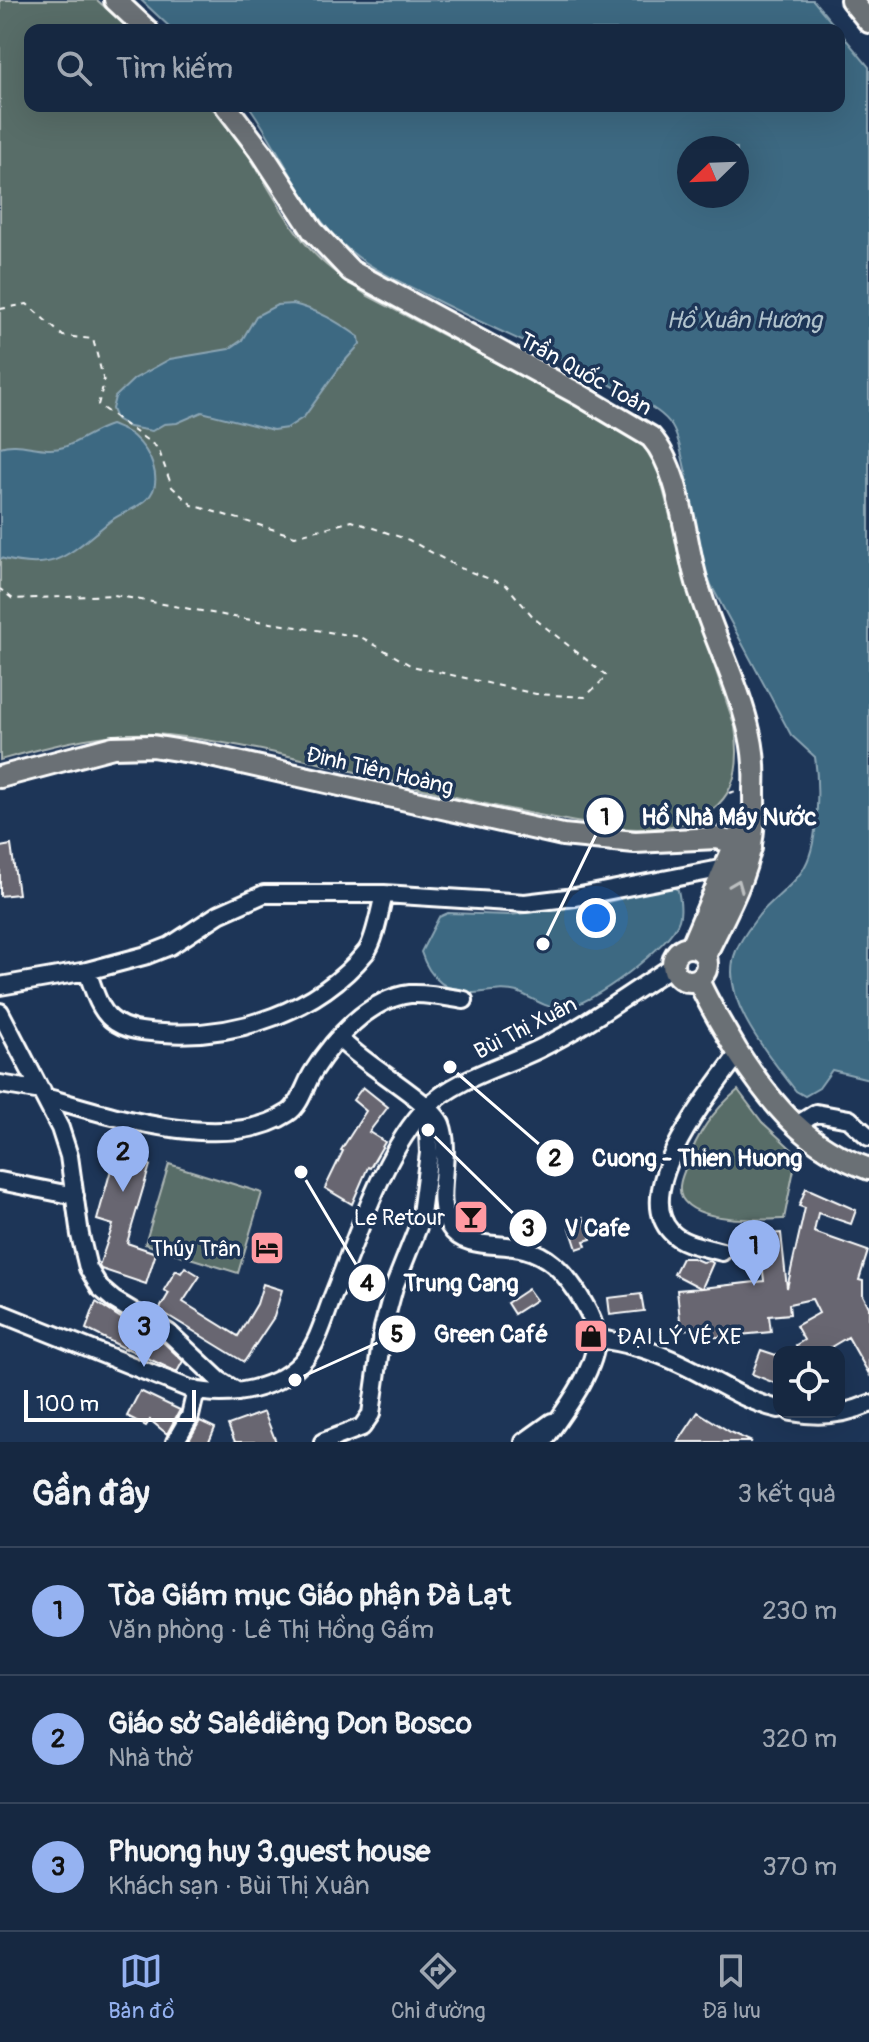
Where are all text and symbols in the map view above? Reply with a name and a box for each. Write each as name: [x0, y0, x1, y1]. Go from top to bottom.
search box: [24, 24, 845, 112]
icon: search: [52, 46, 96, 90]
text: Tìm kiếm: [116, 50, 233, 87]
north arrow: [677, 136, 749, 208]
water label: Hồ Xuân Hương: [666, 305, 824, 335]
street label: Trần Quốc Toản: [514, 326, 657, 422]
street label: Đinh Tiên Hoàng: [303, 740, 456, 802]
callout: Hồ Nhà Máy Nước: [585, 792, 832, 840]
text: Hồ Nhà Máy Nước: [641, 802, 817, 832]
text: 1: [600, 803, 610, 832]
one-way arrow: [728, 879, 744, 893]
your location: [576, 898, 616, 938]
street label: Bùi Thị Xuân: [469, 990, 581, 1066]
pin: 2: [97, 1126, 149, 1192]
callout: Cuong - Thien Huong: [535, 1134, 818, 1182]
text: 2: [548, 1144, 562, 1173]
text: Cuong - Thien Huong: [592, 1144, 802, 1173]
bar icon: Le Retour: [452, 1198, 490, 1236]
place label: Le Retour: [354, 1204, 445, 1232]
callout: V Cafe: [508, 1204, 646, 1252]
text: 3: [521, 1214, 535, 1243]
text: V Cafe: [564, 1214, 631, 1243]
pin: 1: [728, 1220, 780, 1286]
hotel icon: Thúy Trân: [248, 1229, 286, 1267]
place label: Thúy Trân: [151, 1235, 241, 1263]
callout: Trung Cang: [347, 1259, 534, 1307]
text: 4: [360, 1269, 374, 1298]
text: Trung Cang: [402, 1269, 519, 1298]
pin: 3: [118, 1301, 170, 1367]
callout: Green Café: [377, 1310, 564, 1358]
shop icon: ĐẠI LÝ VÉ XE: [572, 1317, 610, 1355]
text: 5: [390, 1320, 404, 1349]
text: Green Café: [434, 1320, 548, 1349]
place label: ĐẠI LÝ VÉ XE: [617, 1323, 741, 1351]
map controls: [773, 1346, 845, 1418]
button: locate: [773, 1346, 845, 1418]
scale bar: [24, 1386, 196, 1422]
text: 100 m: [36, 1390, 99, 1418]
text: Gần đây: [32, 1473, 150, 1516]
text: 3 kết quả: [737, 1478, 837, 1510]
text: Tòa Giám mục Giáo phận Đà Lạt: [108, 1577, 511, 1614]
text: 1: [53, 1595, 63, 1627]
text: 230 m: [762, 1595, 837, 1627]
text: Văn phòng · Lê Thị Hồng Gấm: [108, 1614, 434, 1646]
text: Giáo sở Salêdiêng Don Bosco: [108, 1705, 472, 1742]
text: 2: [51, 1723, 65, 1755]
text: 320 m: [761, 1723, 837, 1755]
text: Nhà thờ: [108, 1742, 193, 1774]
text: Phuong huy 3.guest house: [108, 1833, 430, 1870]
text: 3: [51, 1851, 65, 1883]
text: 370 m: [762, 1851, 837, 1883]
text: Khách sạn · Bùi Thị Xuân: [108, 1870, 370, 1902]
tab: Bản đồ: [108, 1949, 175, 2025]
tab: Chỉ đường: [391, 1949, 486, 2025]
tab: Đã lưu: [702, 1949, 761, 2025]

